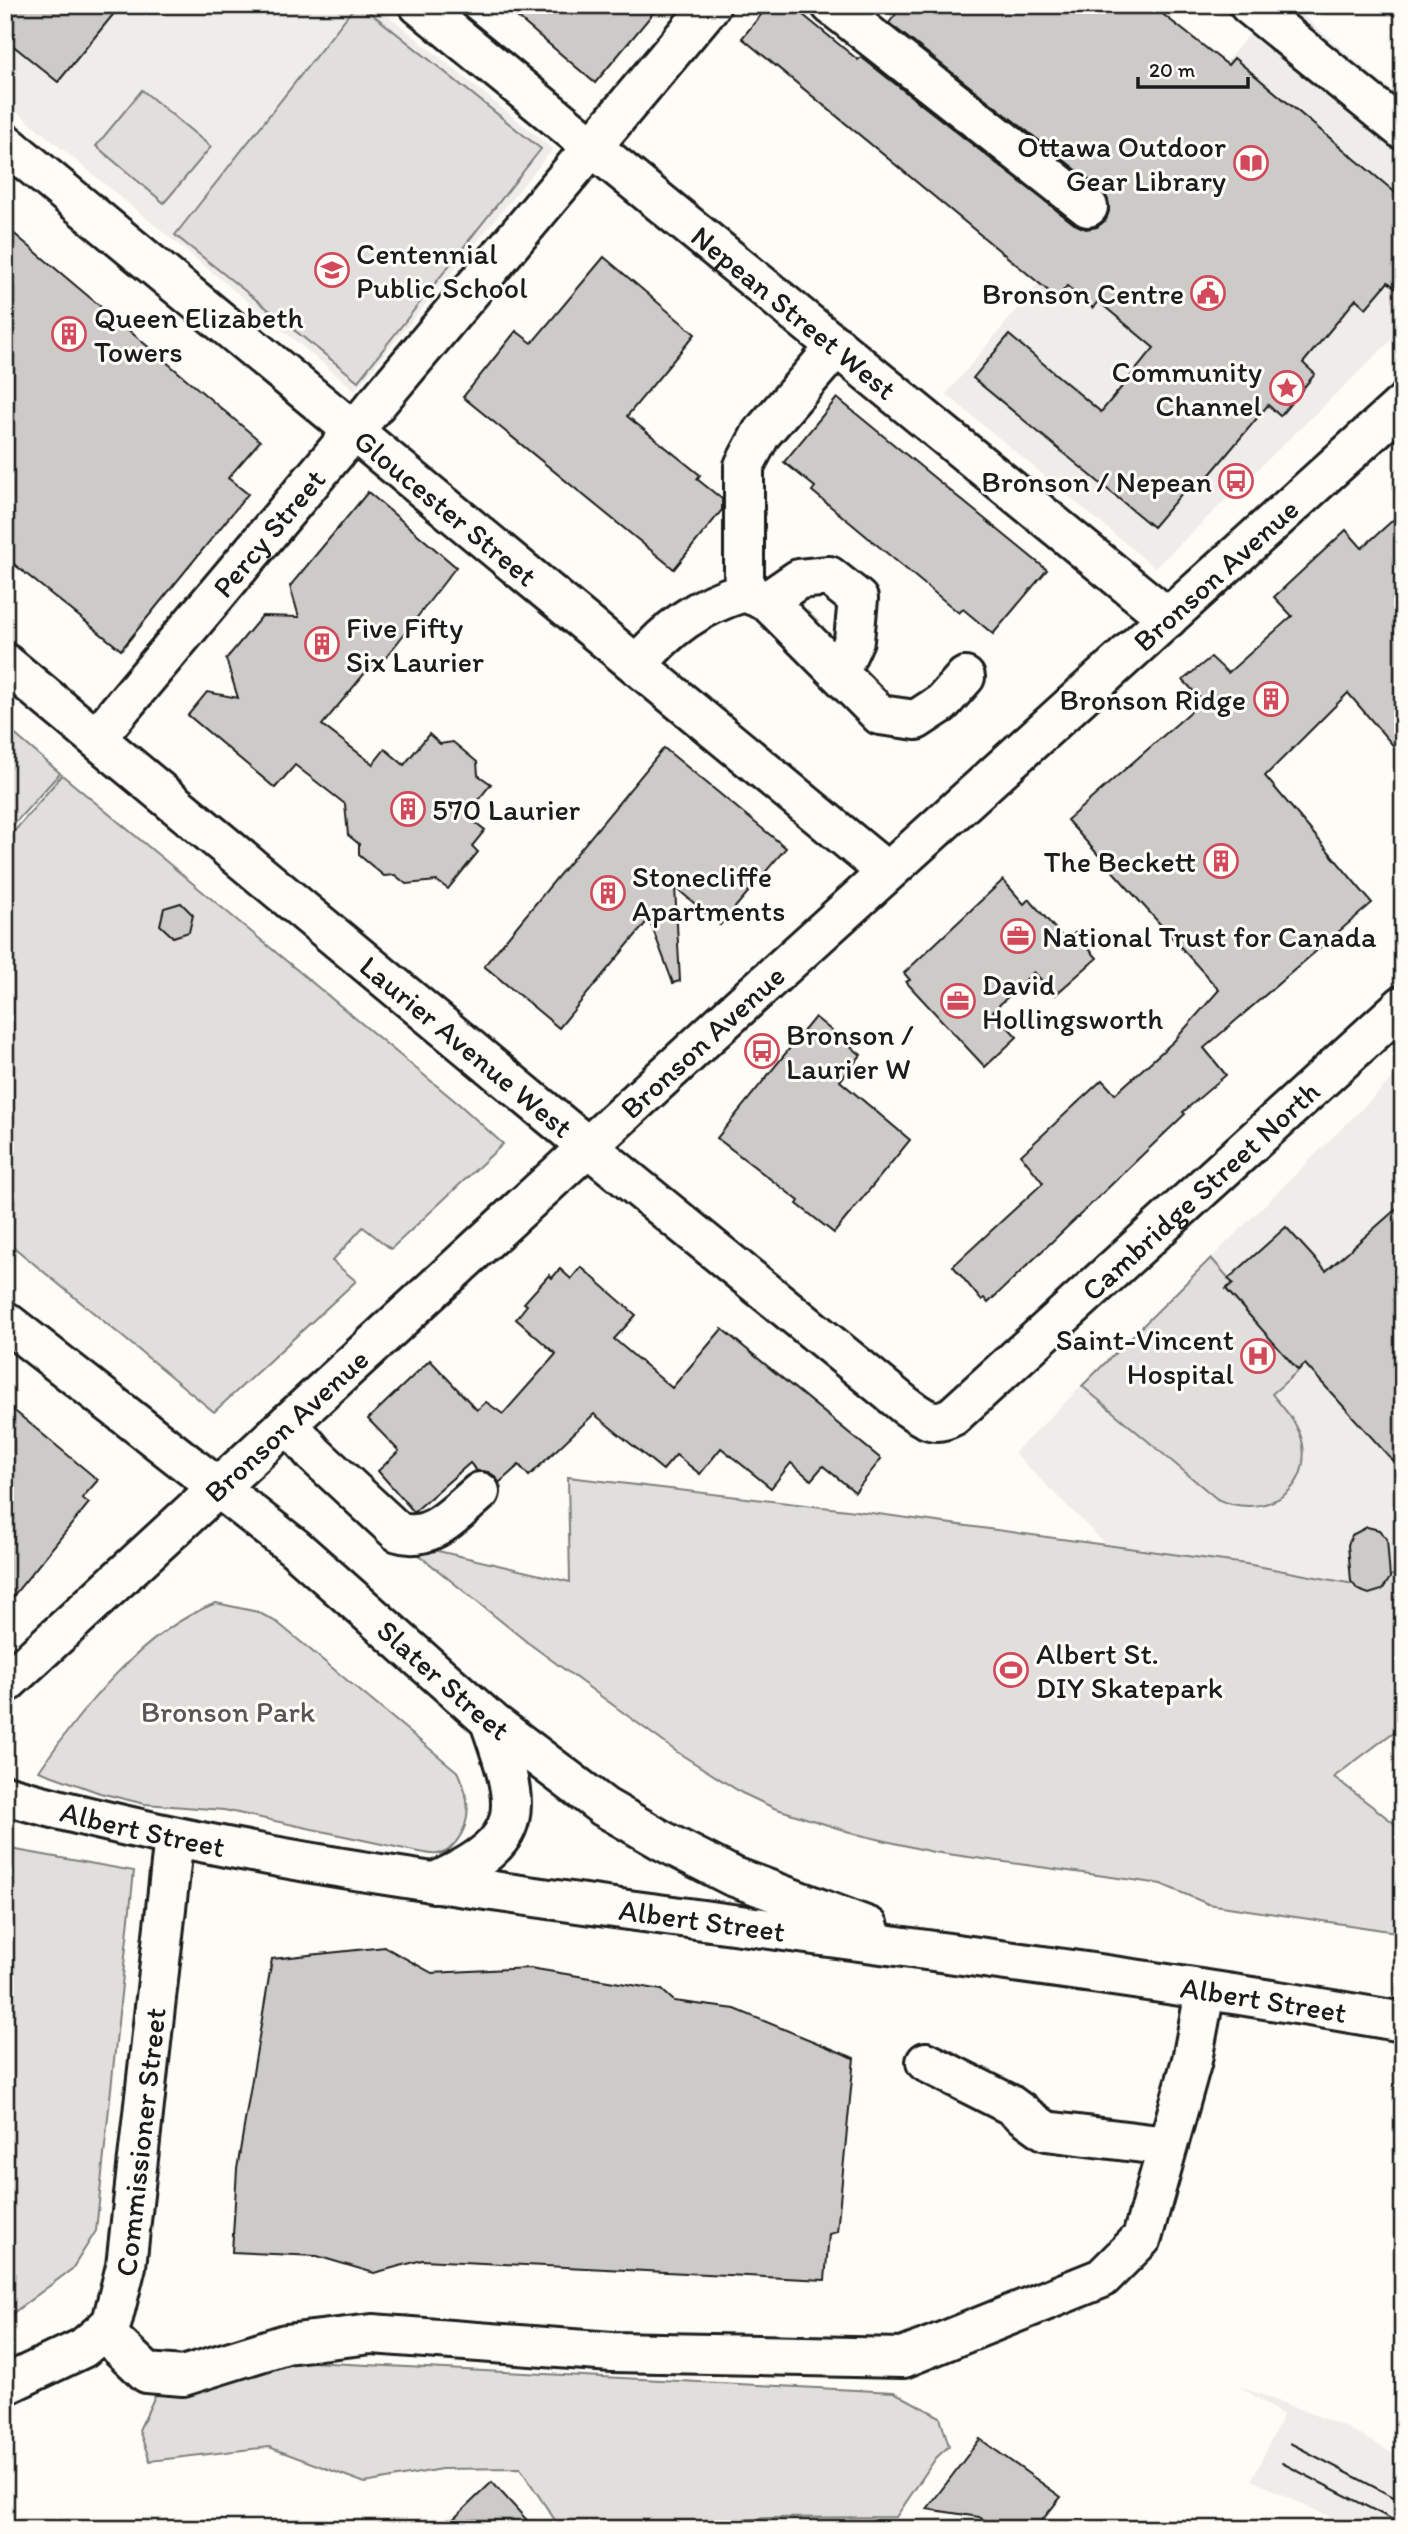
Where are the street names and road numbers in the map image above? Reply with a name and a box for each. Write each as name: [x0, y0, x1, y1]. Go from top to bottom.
street label: Nepean Street West: [684, 217, 905, 407]
street label: Gloucester Street: [347, 421, 545, 594]
street label: Percy Street: [204, 461, 333, 604]
street label: Bronson Avenue: [1125, 490, 1306, 659]
street label: Laurier Avenue West: [353, 947, 581, 1145]
street label: Bronson Avenue: [612, 957, 792, 1126]
street label: Cambridge Street North: [1073, 1072, 1327, 1308]
street label: Bronson Avenue: [196, 1340, 376, 1510]
street label: Slater Street: [370, 1611, 518, 1748]
street label: Albert Street: [57, 1792, 228, 1865]
street label: Albert Street: [617, 1890, 788, 1949]
street label: Albert Street: [1178, 1968, 1349, 2031]
street label: Commissioner Street: [106, 2006, 173, 2280]

